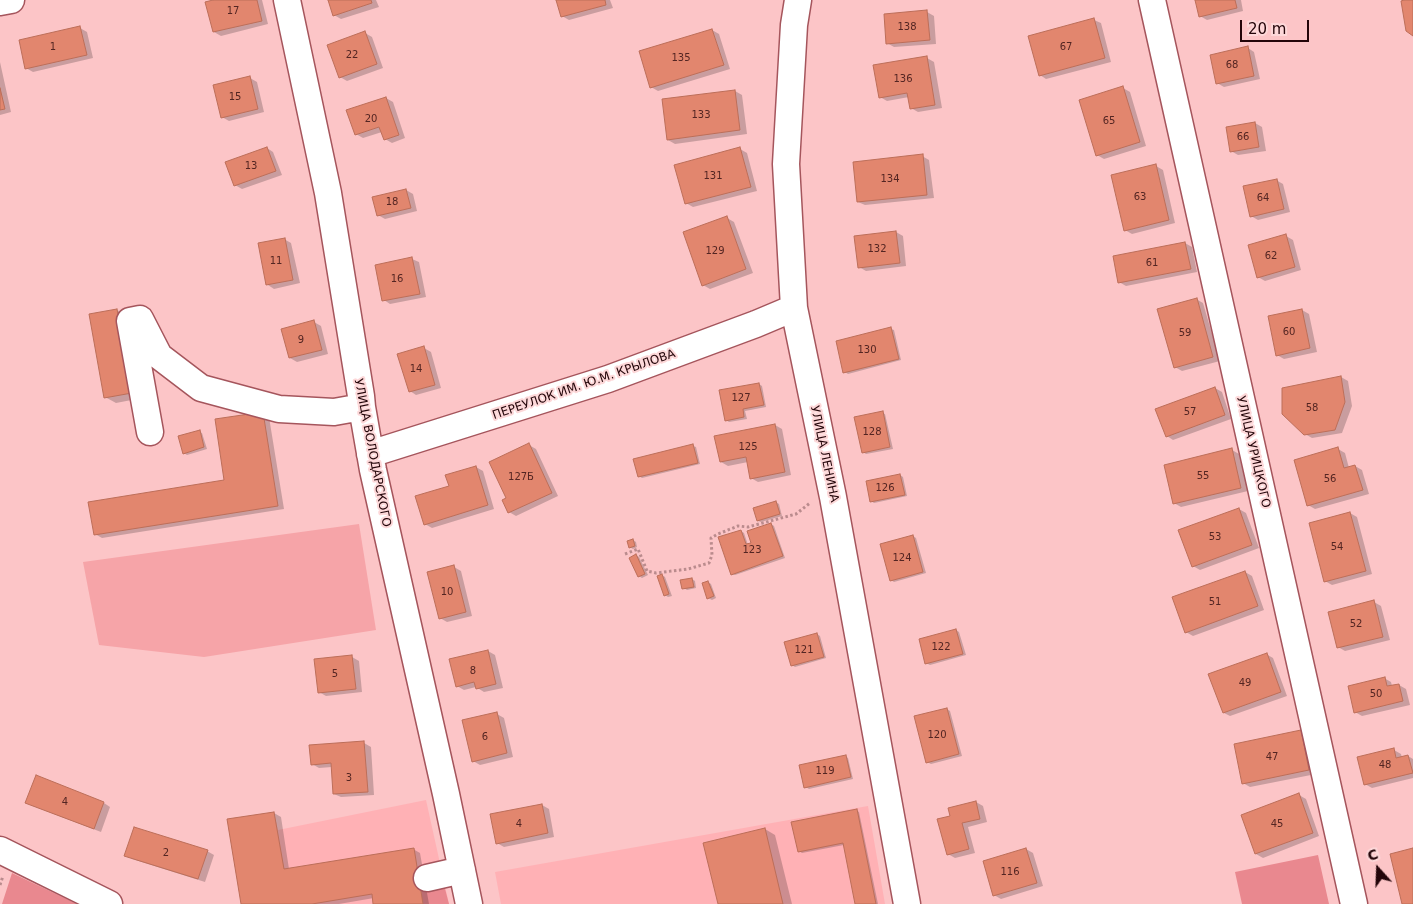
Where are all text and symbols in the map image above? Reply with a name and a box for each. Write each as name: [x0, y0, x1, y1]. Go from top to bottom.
house number: 17: [227, 5, 239, 17]
scale bar: [1243, 10, 1312, 42]
text: 20 m: [1248, 20, 1286, 38]
house number: 138: [897, 21, 917, 33]
house number: 1: [50, 41, 56, 53]
house number: 67: [1060, 41, 1072, 53]
house number: 22: [346, 49, 358, 61]
house number: 135: [671, 52, 691, 64]
house number: 68: [1226, 59, 1238, 71]
house number: 136: [893, 73, 913, 85]
house number: 15: [229, 91, 241, 103]
house number: 133: [691, 109, 711, 121]
house number: 20: [365, 113, 377, 125]
house number: 65: [1103, 115, 1115, 127]
house number: 66: [1237, 131, 1249, 143]
house number: 13: [245, 160, 257, 172]
house number: 131: [703, 170, 723, 182]
house number: 134: [880, 173, 900, 185]
house number: 63: [1134, 191, 1146, 203]
house number: 64: [1257, 192, 1269, 204]
house number: 18: [386, 196, 398, 208]
house number: 132: [867, 243, 887, 255]
house number: 129: [705, 245, 725, 257]
house number: 62: [1265, 250, 1277, 262]
house number: 11: [270, 255, 282, 267]
house number: 61: [1146, 257, 1158, 269]
house number: 16: [391, 273, 403, 285]
house number: 60: [1283, 326, 1295, 338]
house number: 59: [1179, 327, 1191, 339]
house number: 9: [298, 334, 304, 346]
house number: 130: [857, 344, 877, 356]
street label: ПЕРЕУЛОК ИМ. Ю.М. КРЫЛОВА: [491, 347, 677, 423]
house number: 14: [410, 363, 422, 375]
street label: УЛИЦА ВОЛОДАРСКОГО: [351, 378, 393, 528]
house number: 127: [731, 392, 751, 404]
street label: УЛИЦА УРИЦКОГО: [1233, 395, 1273, 509]
house number: 58: [1306, 402, 1318, 414]
street label: УЛИЦА ЛЕНИНА: [807, 404, 841, 504]
house number: 57: [1184, 406, 1196, 418]
house number: 128: [862, 426, 882, 438]
house number: 125: [738, 441, 758, 453]
house number: 55: [1197, 470, 1209, 482]
house number: 127Б: [508, 471, 534, 483]
house number: 56: [1324, 473, 1336, 485]
house number: 126: [875, 482, 895, 494]
house number: 53: [1209, 531, 1221, 543]
house number: 54: [1331, 541, 1343, 553]
house number: 123: [742, 544, 762, 556]
house number: 124: [892, 552, 912, 564]
house number: 10: [441, 586, 453, 598]
house number: 51: [1209, 596, 1221, 608]
house number: 52: [1350, 618, 1362, 630]
house number: 122: [931, 641, 951, 653]
house number: 121: [794, 644, 814, 656]
house number: 8: [470, 665, 476, 677]
house number: 5: [332, 668, 338, 680]
house number: 49: [1239, 677, 1251, 689]
house number: 50: [1370, 688, 1382, 700]
house number: 120: [927, 729, 947, 741]
house number: 6: [482, 731, 488, 743]
house number: 47: [1266, 751, 1278, 763]
house number: 48: [1379, 759, 1391, 771]
house number: 119: [815, 765, 835, 777]
house number: 3: [346, 772, 352, 784]
house number: 4: [62, 796, 68, 808]
house number: 4: [516, 818, 522, 830]
house number: 45: [1271, 818, 1283, 830]
north arrow: [1353, 844, 1403, 894]
text: С: [1365, 846, 1380, 864]
house number: 2: [163, 847, 169, 859]
house number: 116: [1000, 866, 1020, 878]

